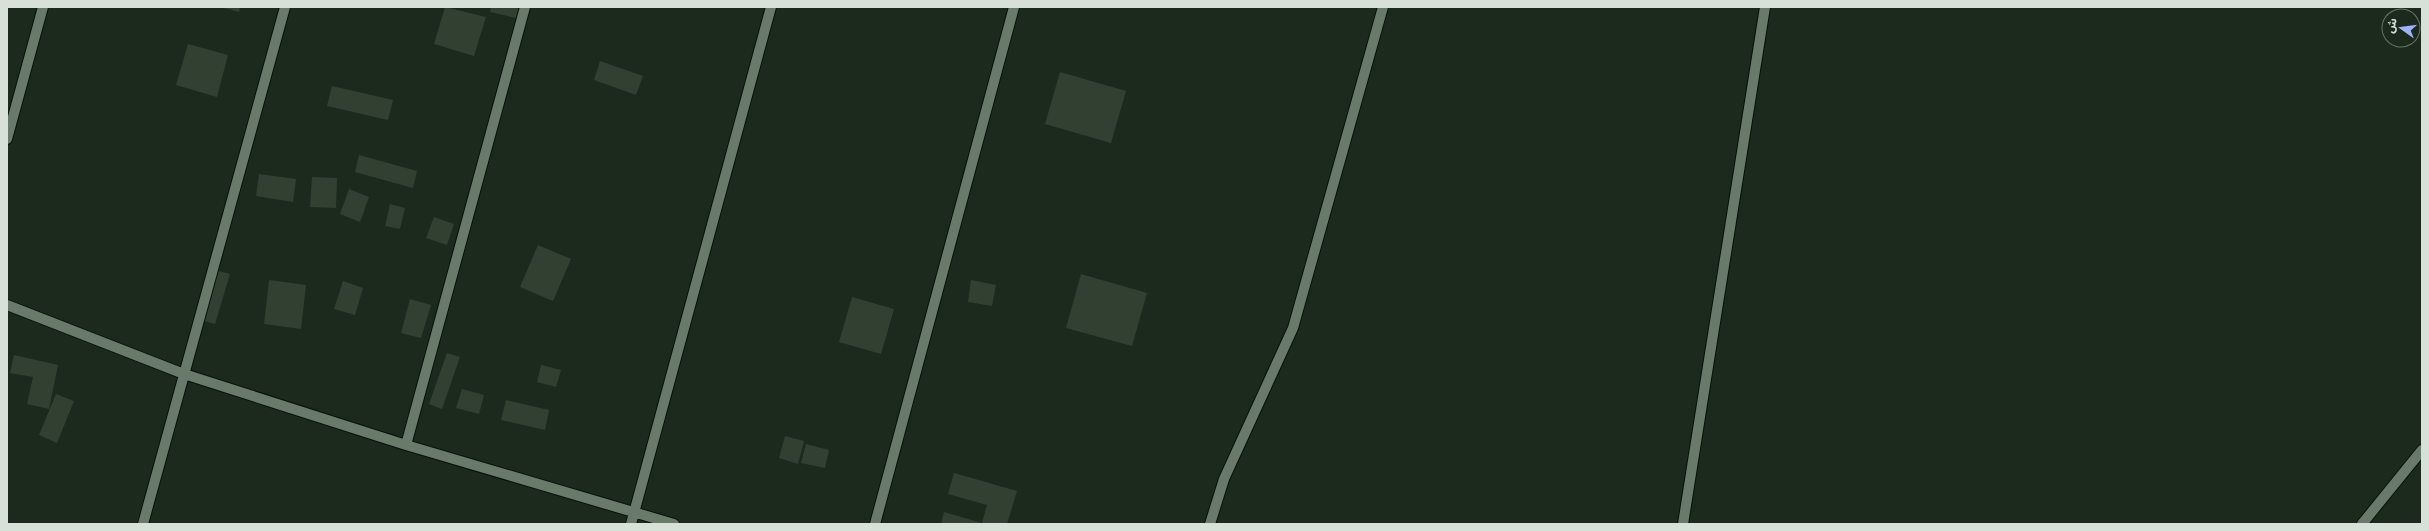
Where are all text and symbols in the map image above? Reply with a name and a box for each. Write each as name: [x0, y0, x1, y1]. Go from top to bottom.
north arrow: [2381, 8, 2421, 48]
text: ش: [2384, 17, 2400, 35]

